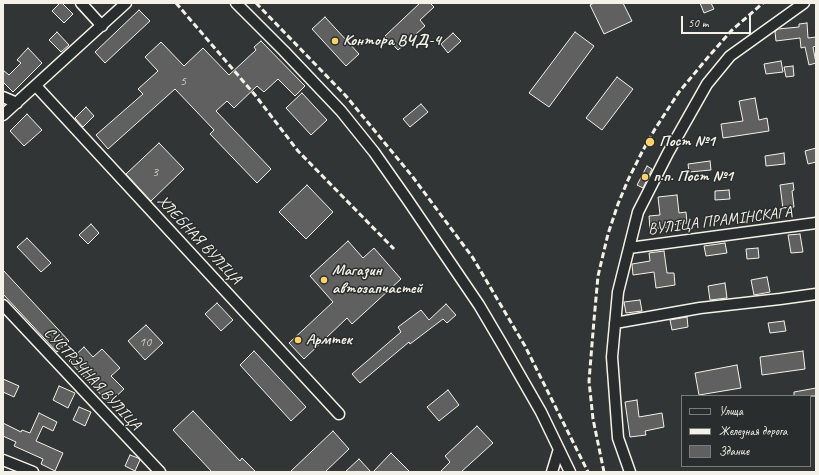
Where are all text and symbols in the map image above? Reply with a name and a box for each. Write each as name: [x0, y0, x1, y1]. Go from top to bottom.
scale bar: [683, 8, 753, 34]
text: 50 m: [688, 15, 708, 31]
place label: Контора ВЧД-4: [343, 31, 441, 51]
marker: Контора ВЧД-4: [330, 36, 340, 46]
house number: 5: [180, 73, 186, 89]
place label: Пост №1: [659, 132, 715, 152]
marker: Пост №1: [644, 136, 656, 148]
house number: 3: [152, 164, 158, 180]
place label: п.п. Пост №1: [653, 167, 733, 187]
marker: п.п. Пост №1: [640, 172, 650, 182]
street label: ХЛЕБНАЯ ВУЛІЦА: [153, 192, 245, 288]
street label: ВУЛІЦА ПРАМІНСКАГА: [647, 203, 793, 239]
place label: Магазин автозапчастей: [332, 261, 422, 299]
marker: Магазин автозапчастей: [319, 275, 329, 285]
street label: СУСТРЭЧНАЯ ВУЛІЦА: [39, 324, 145, 434]
place label: Армтек: [306, 330, 352, 350]
house number: 10: [139, 334, 151, 350]
marker: Армтек: [293, 335, 303, 345]
legend: [681, 395, 811, 467]
text: Улица: [719, 403, 743, 419]
text: Железная дорога: [719, 423, 787, 439]
text: Здание: [719, 443, 749, 459]

